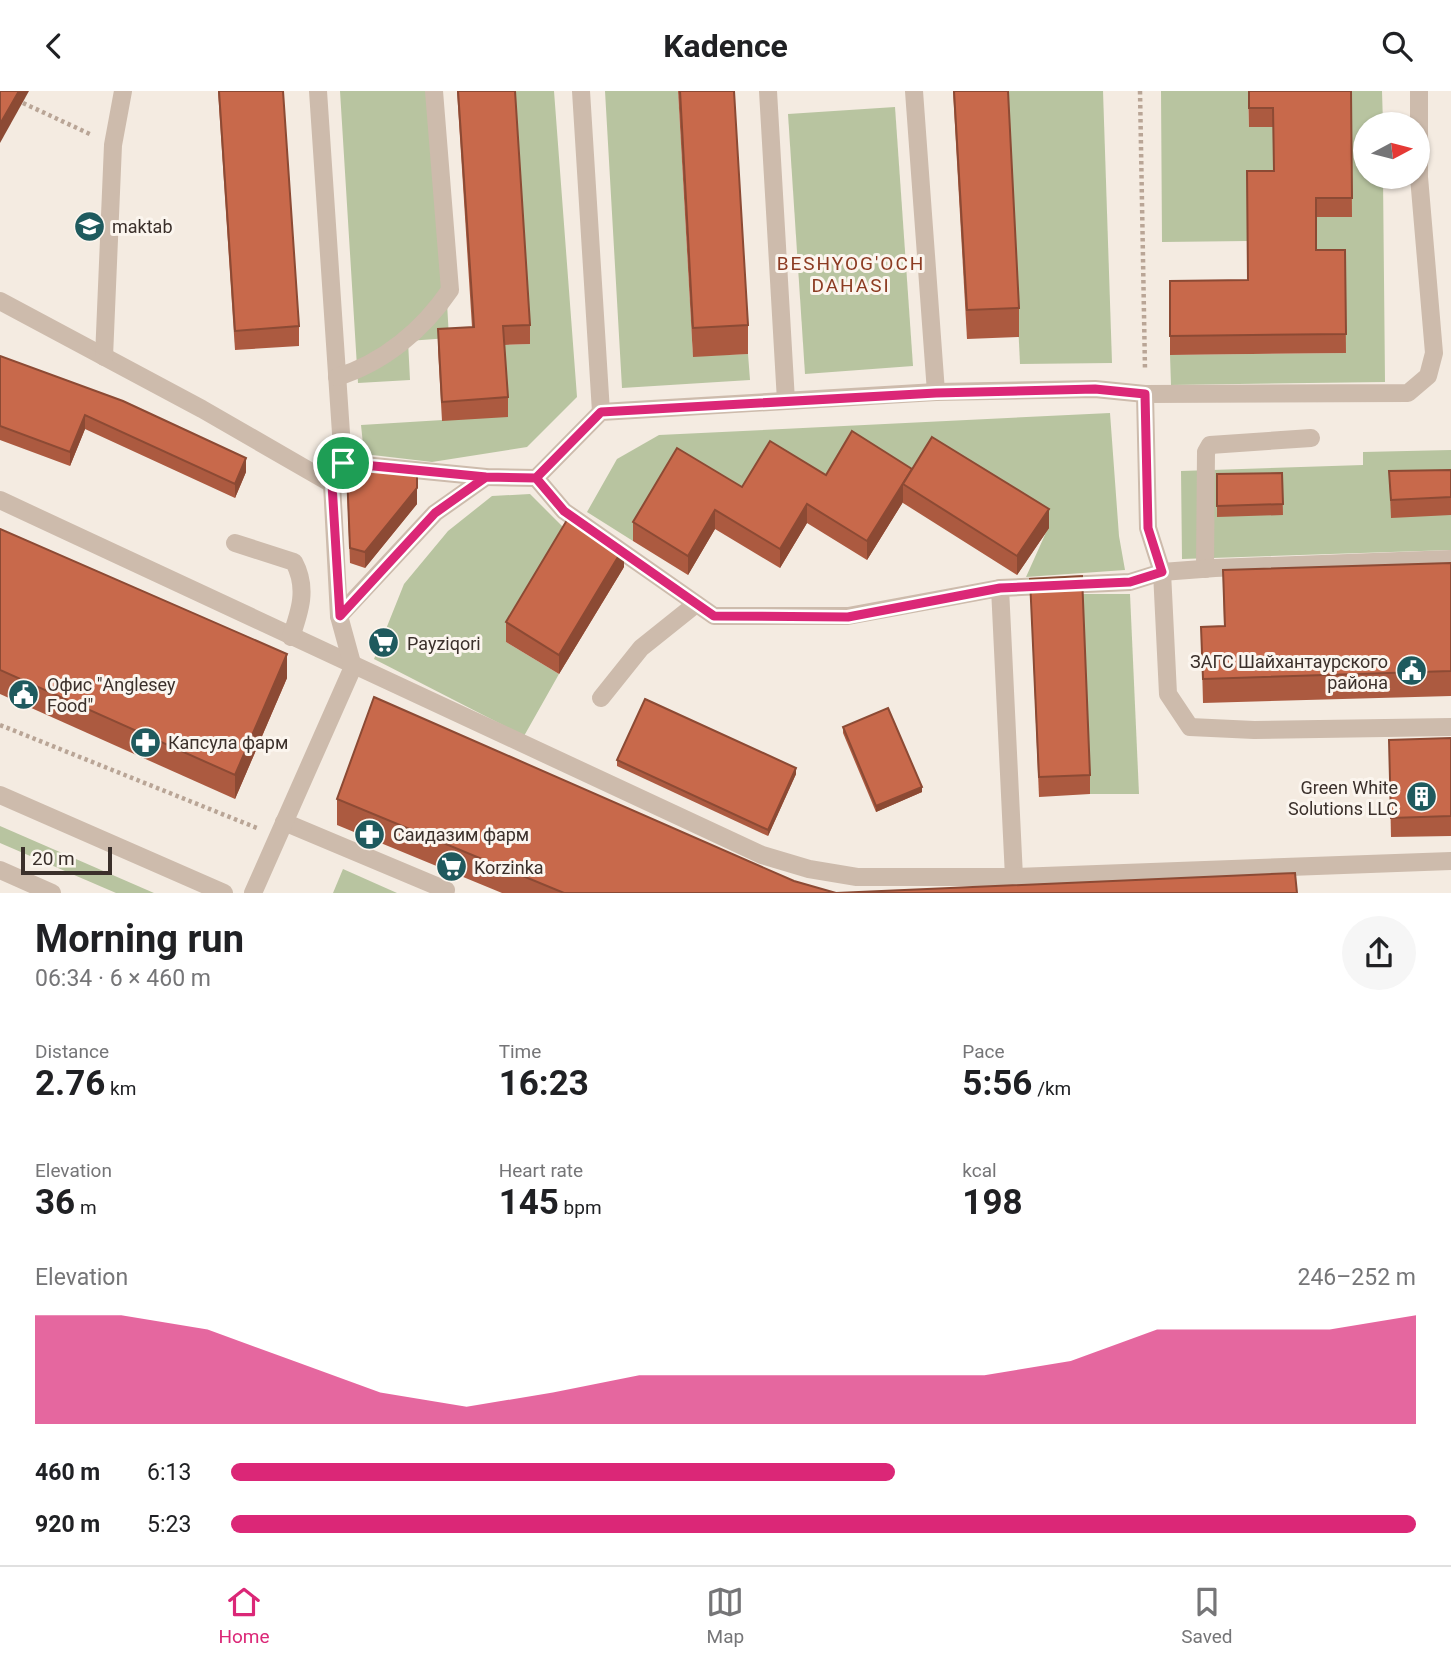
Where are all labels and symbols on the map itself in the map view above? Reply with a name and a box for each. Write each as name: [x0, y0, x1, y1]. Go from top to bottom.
north arrow: [1353, 112, 1430, 189]
school or university icon: maktab: [72, 209, 106, 243]
place label: maktab: [112, 216, 173, 237]
district label: BESHYOG'OCH DAHASI: [777, 252, 925, 297]
pin: [313, 433, 373, 493]
supermarket icon: Payziqori: [367, 626, 401, 660]
place label: Payziqori: [407, 633, 481, 654]
place label: ЗАГС Шайхантаурского района: [1190, 651, 1388, 693]
public building icon: ЗАГС Шайхантаурского района: [1394, 654, 1428, 688]
place label: Офис "Anglesey Food": [47, 674, 176, 716]
public building icon: Офис "Anglesey Food": [7, 677, 41, 711]
pharmacy icon: Капсула фарм: [128, 725, 162, 759]
place label: Капсула фарм: [168, 732, 288, 753]
place label: Green White Solutions LLC: [1288, 777, 1398, 819]
building icon: Green White Solutions LLC: [1404, 780, 1438, 814]
pharmacy icon: Саидазим фарм: [353, 817, 387, 851]
place label: Саидазим фарм: [393, 824, 529, 845]
scale bar: [21, 844, 112, 876]
supermarket icon: Korzinka: [434, 850, 468, 884]
place label: Korzinka: [474, 857, 544, 878]

